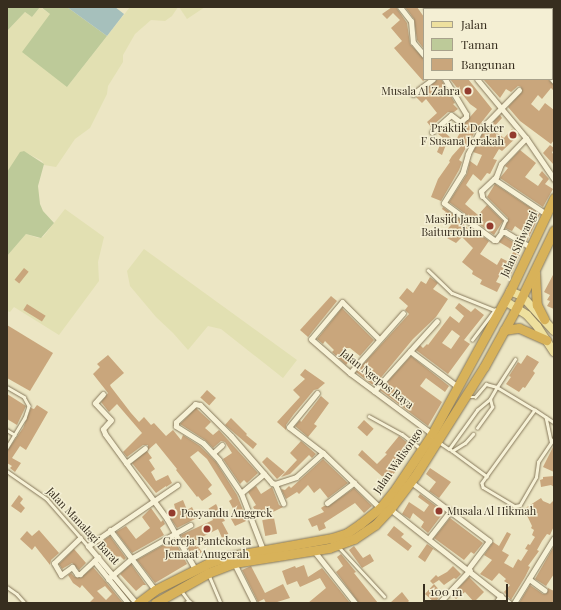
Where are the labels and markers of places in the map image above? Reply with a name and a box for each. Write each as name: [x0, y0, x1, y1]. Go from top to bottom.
place label: Musala Al Zahra: [381, 84, 460, 98]
marker: Musala Al Zahra: [463, 86, 473, 96]
place label: Praktik Dokter F Susana Jerakah: [420, 122, 504, 148]
marker: Praktik Dokter F Susana Jerakah: [507, 129, 519, 141]
place label: Masjid Jami Baiturrohim: [421, 213, 482, 239]
marker: Masjid Jami Baiturrohim: [485, 221, 495, 231]
place label: Musala Al Hikmah: [447, 504, 537, 518]
place label: Posyandu Anggrek: [181, 506, 273, 520]
marker: Musala Al Hikmah: [434, 506, 444, 516]
marker: Posyandu Anggrek: [166, 507, 178, 519]
marker: Gereja Pantekosta Jemaat Anugerah: [202, 524, 212, 534]
place label: Gereja Pantekosta Jemaat Anugerah: [163, 535, 251, 561]

